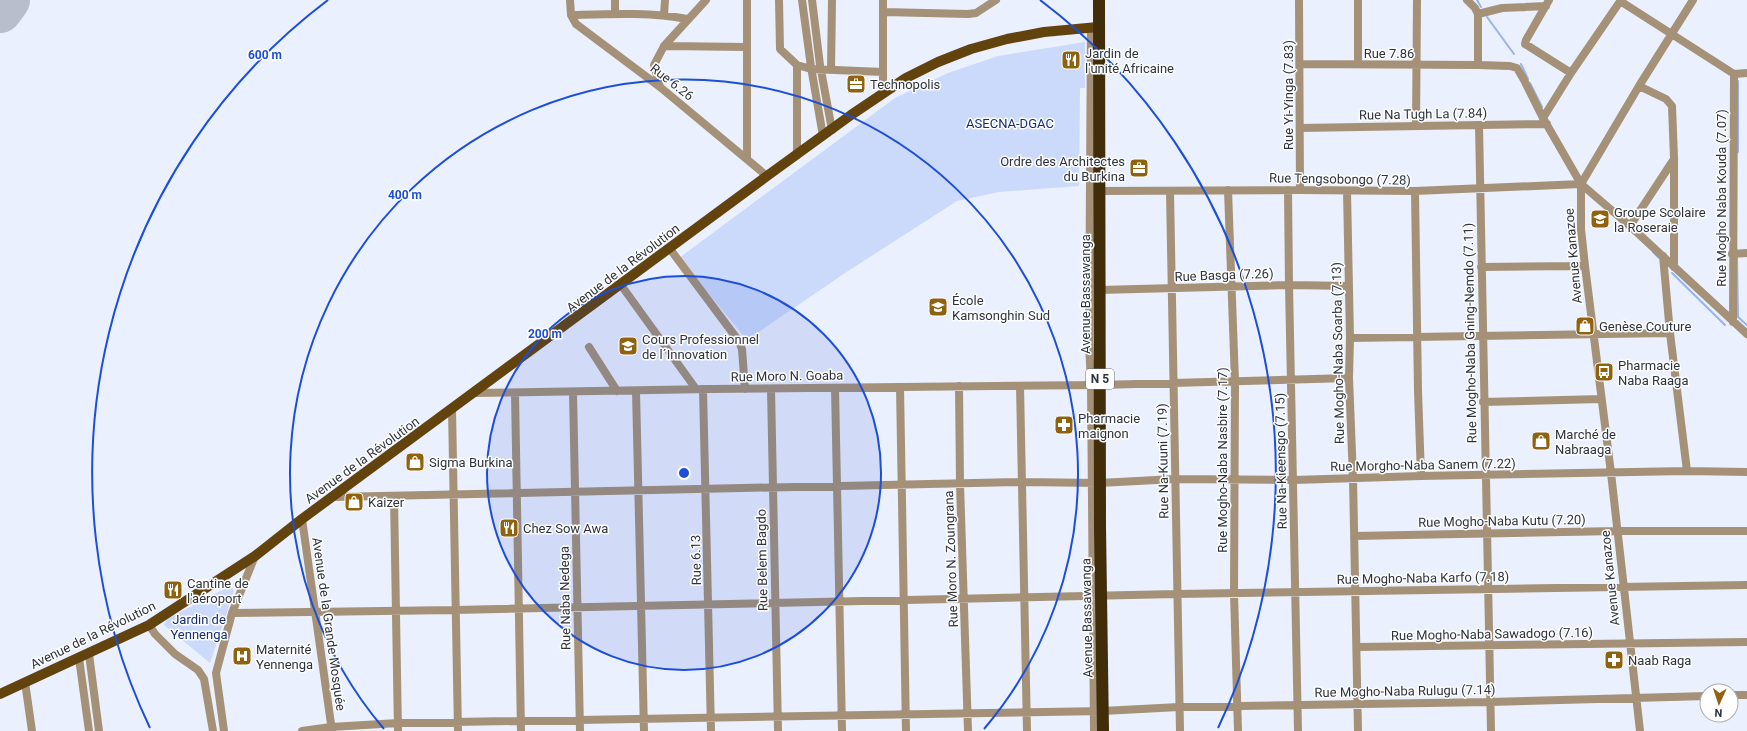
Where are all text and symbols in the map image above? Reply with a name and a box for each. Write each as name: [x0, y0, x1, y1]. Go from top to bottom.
street label: Rue Yi-Yinga (7.83): [1281, 40, 1296, 150]
place label: Jardin de l'unité Africaine: [1085, 46, 1174, 76]
street label: Rue 7.86: [1364, 46, 1414, 61]
text: 600 m: [248, 48, 282, 62]
restaurant icon: Jardin de l'unité Africaine: [1060, 49, 1082, 71]
street label: Rue 6.26: [647, 60, 697, 104]
office icon: Technopolis: [845, 73, 867, 95]
place label: Technopolis: [870, 77, 941, 92]
street label: Rue Na Tugh La (7.84): [1359, 105, 1487, 123]
street label: Rue Mogho Naba Kouda (7.07): [1714, 109, 1729, 287]
park label: ASECNA-DGAC: [966, 116, 1054, 131]
place label: Ordre des Architectes du Burkina: [1000, 154, 1125, 184]
office icon: Ordre des Architectes du Burkina: [1128, 157, 1150, 179]
street label: Rue Tengsobongo (7.28): [1269, 170, 1411, 188]
text: 400 m: [388, 188, 422, 202]
place label: Groupe Scolaire la Roseraie: [1614, 205, 1706, 235]
street label: Avenue Kanazoe: [1561, 207, 1585, 304]
school or university icon: Groupe Scolaire la Roseraie: [1589, 208, 1611, 230]
street label: Avenue de la Révolution: [564, 221, 682, 315]
street label: Rue Mogho-Naba Gning-Nemdo (7.11): [1461, 223, 1479, 443]
street label: Avenue Bassawanga: [1078, 234, 1093, 354]
street label: Rue Mogho-Naba Soarba (7.13): [1329, 262, 1347, 444]
street label: Rue Basga (7.26): [1174, 266, 1274, 284]
place label: École Kamsonghin Sud: [952, 293, 1050, 323]
school or university icon: École Kamsonghin Sud: [927, 296, 949, 318]
shop icon: Genèse Couture: [1574, 315, 1596, 337]
place label: Genèse Couture: [1599, 319, 1691, 334]
text: 200 m: [528, 327, 562, 341]
place label: Cours Professionnel de l´Innovation: [642, 332, 759, 362]
school or university icon: Cours Professionnel de l´Innovation: [617, 335, 639, 357]
place label: Pharmacie Naba Raaga: [1618, 358, 1688, 388]
bus stop icon: Pharmacie Naba Raaga: [1593, 361, 1615, 383]
street label: Rue Mogho-Naba Nasbire (7.17): [1215, 367, 1230, 553]
street label: Rue Moro N. Goaba: [731, 368, 843, 384]
road number: N 5: [1086, 369, 1114, 389]
street label: Rue Na-Kieensgo (7.15): [1272, 393, 1290, 529]
street label: Rue Na-Kuuni (7.19): [1154, 403, 1172, 519]
place label: Pharmacie maignon: [1078, 411, 1140, 441]
street label: Avenue de la Révolution: [302, 414, 422, 506]
pharmacy icon: Pharmacie maignon: [1053, 414, 1075, 436]
place label: Marché de Nabraaga: [1555, 427, 1616, 457]
shop icon: Marché de Nabraaga: [1530, 430, 1552, 452]
shop icon: Sigma Burkina: [404, 451, 426, 473]
place label: Sigma Burkina: [429, 455, 513, 470]
street label: Rue Morgho-Naba Sanem (7.22): [1330, 456, 1516, 474]
centre of rings: [677, 466, 691, 480]
street label: Rue Moro N. Zoungrana: [941, 490, 961, 628]
shop icon: Kaizer: [343, 491, 365, 513]
place label: Kaizer: [368, 495, 405, 510]
street label: Rue Belem Bagdo: [754, 509, 770, 611]
street label: Rue Mogho-Naba Kutu (7.20): [1418, 512, 1586, 530]
restaurant icon: Chez Sow Awa: [498, 517, 520, 539]
place label: Chez Sow Awa: [523, 521, 608, 536]
street label: Avenue Kanazoe: [1598, 529, 1622, 626]
street label: Rue 6.13: [688, 535, 704, 585]
street label: Avenue de la Grande Mosquée: [309, 536, 349, 712]
street label: Rue Naba Nedega: [557, 546, 573, 650]
street label: Avenue Bassawanga: [1078, 558, 1096, 678]
street label: Rue Mogho-Naba Karfo (7.18): [1337, 569, 1509, 587]
place label: Cantine de l'aéroport: [187, 576, 249, 606]
restaurant icon: Cantine de l'aéroport: [162, 579, 184, 601]
street label: Avenue de la Révolution: [28, 598, 158, 672]
park label: Jardin de Yennenga: [170, 612, 228, 642]
street label: Rue Mogho-Naba Sawadogo (7.16): [1391, 625, 1593, 643]
place label: Maternité Yennenga: [256, 642, 313, 672]
hospital icon: Maternité Yennenga: [231, 645, 253, 667]
pharmacy icon: Naab Raga: [1603, 649, 1625, 671]
place label: Naab Raga: [1628, 653, 1691, 668]
street label: Rue Mogho-Naba Rulugu (7.14): [1314, 682, 1496, 700]
north arrow: [1699, 683, 1739, 723]
text: N: [1714, 706, 1723, 719]

